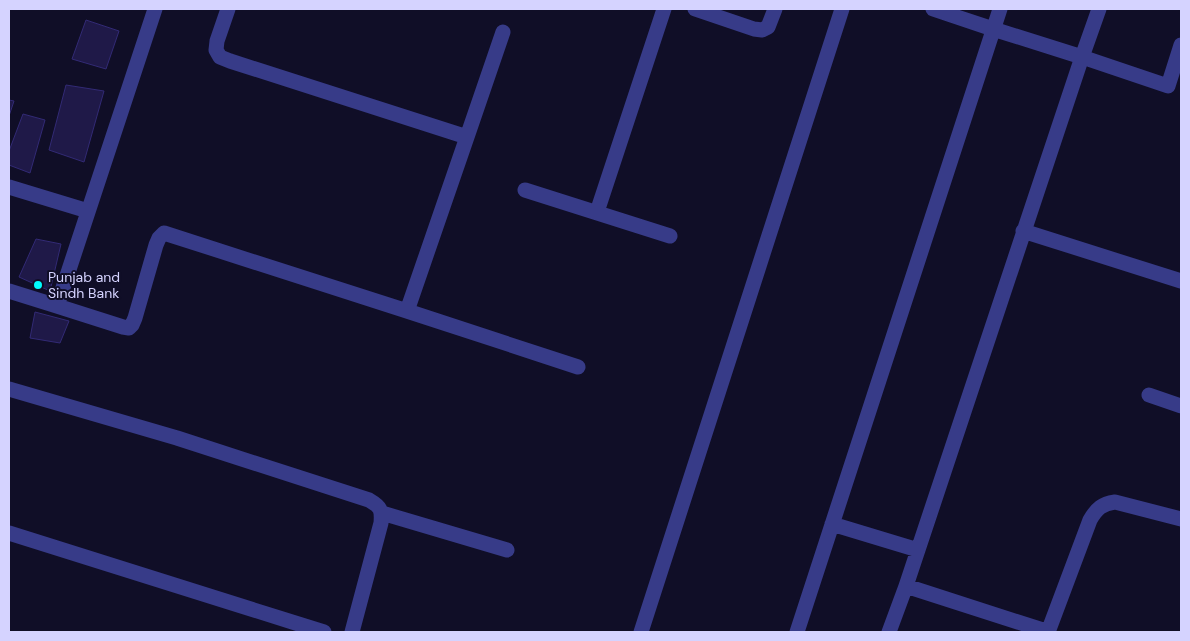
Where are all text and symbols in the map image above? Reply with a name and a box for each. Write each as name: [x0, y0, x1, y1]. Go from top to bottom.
place label: Punjab and Sindh Bank: [48, 268, 120, 302]
marker: Punjab and Sindh Bank: [32, 279, 44, 291]

